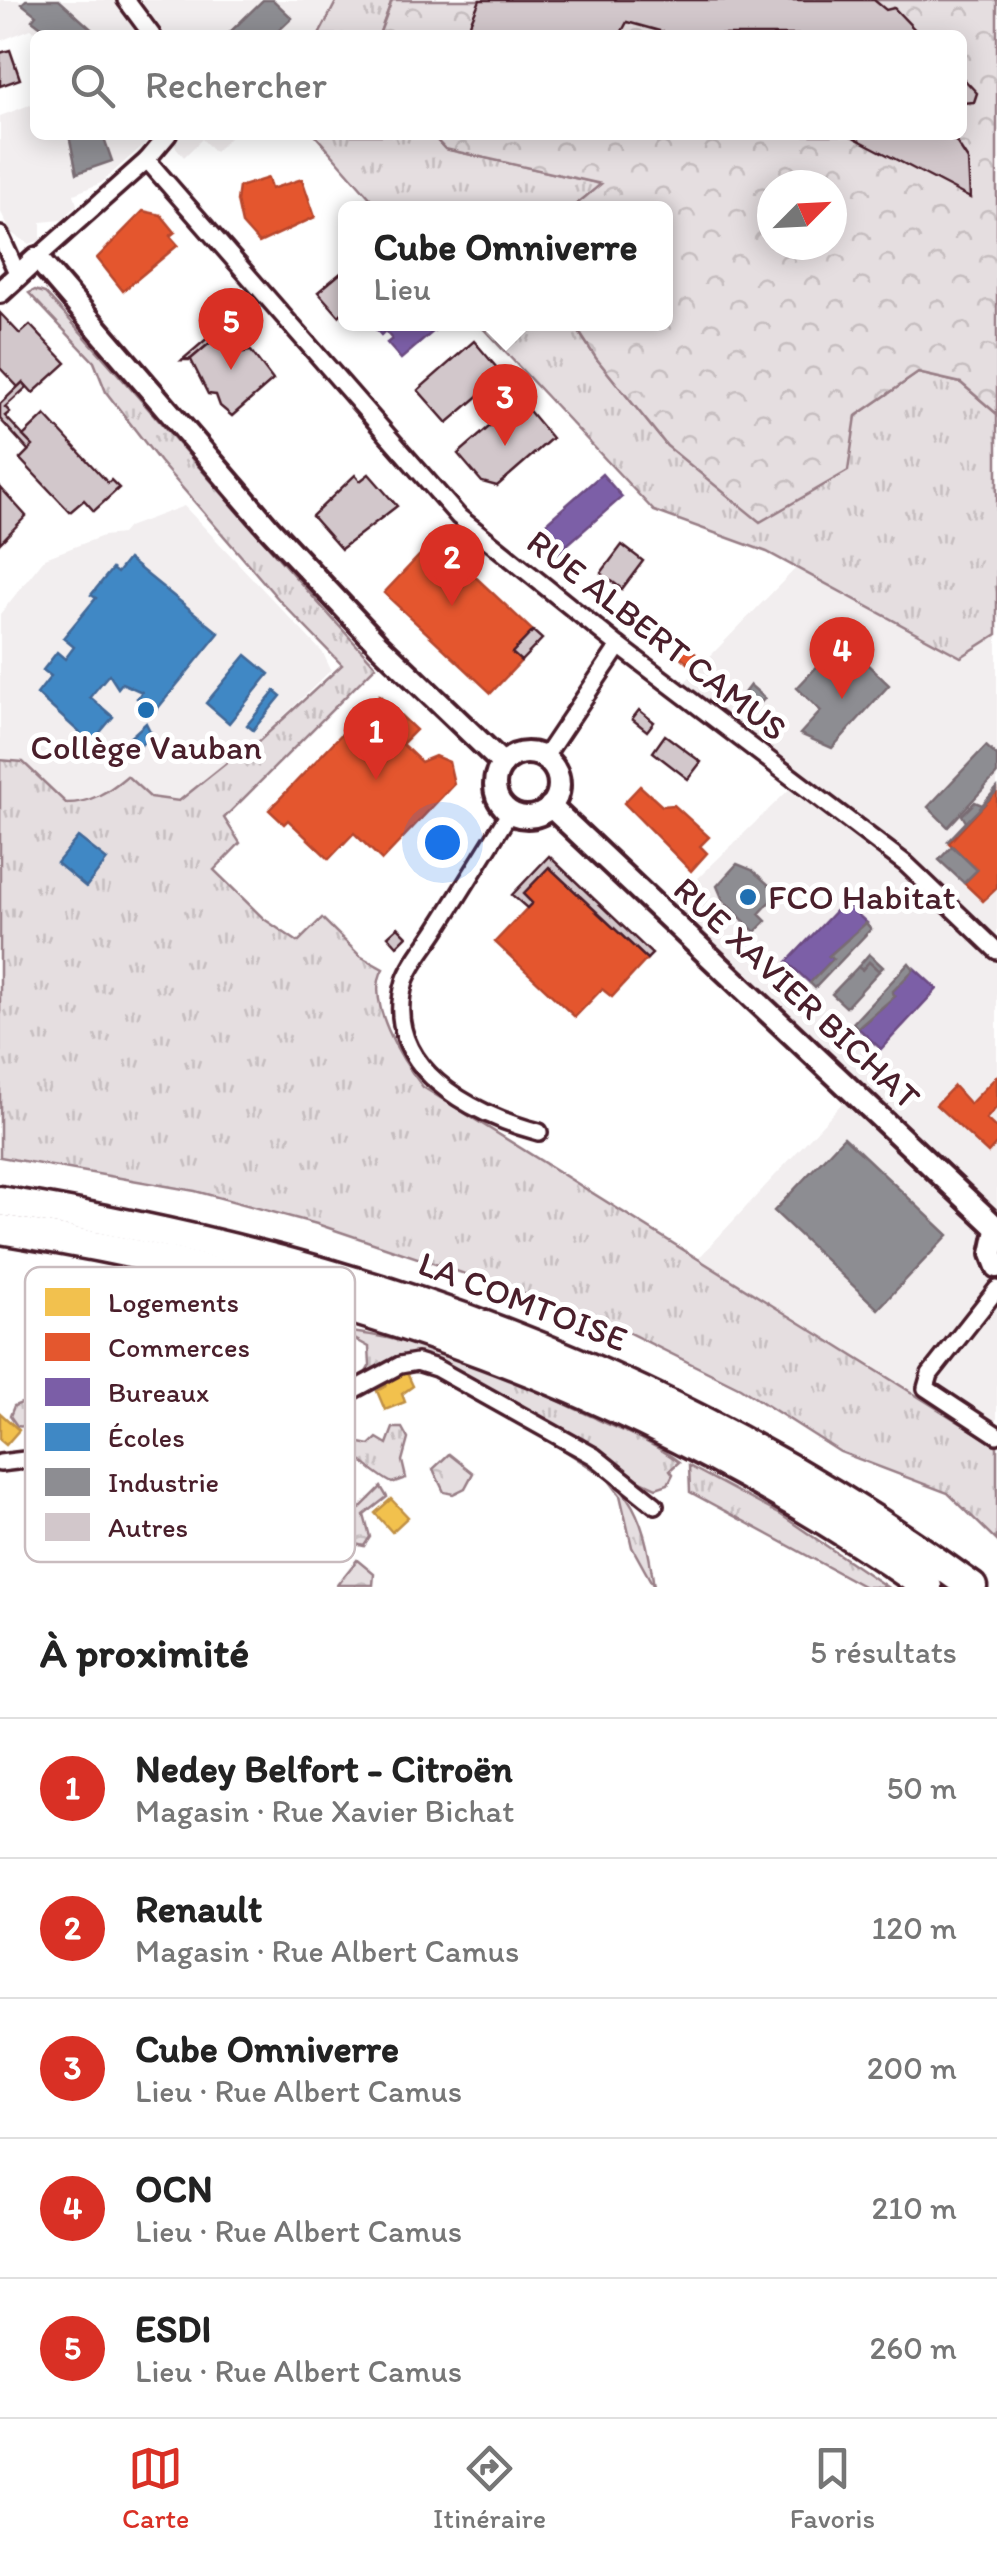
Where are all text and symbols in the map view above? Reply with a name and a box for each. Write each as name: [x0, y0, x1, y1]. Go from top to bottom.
search box: [30, 30, 967, 140]
icon: search: [65, 58, 120, 113]
text: Rechercher: [145, 62, 327, 108]
north arrow: [757, 170, 847, 260]
popup: [338, 201, 673, 331]
text: Cube Omniverre: [374, 224, 638, 270]
text: Lieu: [374, 270, 431, 308]
pin: 5: [198, 288, 264, 370]
pin: 3: [472, 364, 538, 446]
street label: RUE ALBERT CAMUS: [519, 521, 795, 749]
pin: 2: [420, 524, 484, 606]
pin: 4: [810, 616, 874, 699]
pin: 1: [344, 698, 408, 780]
marker: Collège Vauban: [135, 699, 157, 721]
place label: Collège Vauban: [30, 726, 262, 768]
your location: [417, 817, 468, 868]
street label: RUE XAVIER BICHAT: [665, 868, 929, 1118]
place label: FCO Habitat: [768, 876, 956, 918]
marker: FCO Habitat: [737, 886, 759, 908]
street label: LA COMTOISE: [413, 1242, 633, 1360]
legend: [25, 1267, 355, 1562]
text: Logements: [108, 1285, 239, 1319]
text: Commerces: [108, 1330, 250, 1364]
text: Bureaux: [108, 1375, 209, 1409]
text: Écoles: [108, 1420, 185, 1454]
text: Industrie: [108, 1465, 219, 1499]
text: Autres: [108, 1510, 188, 1544]
text: À proximité: [40, 1627, 249, 1678]
text: 5 résultats: [810, 1633, 957, 1671]
text: Nedey Belfort - Citroën: [135, 1746, 513, 1792]
text: 1: [65, 1769, 80, 1807]
text: 50 m: [886, 1769, 957, 1807]
text: Magasin · Rue Xavier Bichat: [135, 1792, 514, 1830]
text: Renault: [135, 1886, 262, 1932]
text: 2: [64, 1909, 81, 1947]
text: 120 m: [871, 1909, 957, 1947]
text: Magasin · Rue Albert Camus: [135, 1932, 519, 1970]
text: Cube Omniverre: [135, 2026, 399, 2072]
text: 3: [64, 2049, 81, 2087]
text: 200 m: [867, 2049, 957, 2087]
text: Lieu · Rue Albert Camus: [135, 2072, 462, 2110]
text: OCN: [135, 2166, 213, 2212]
text: 4: [63, 2189, 82, 2227]
text: 210 m: [871, 2189, 957, 2227]
text: Lieu · Rue Albert Camus: [135, 2212, 462, 2250]
text: ESDI: [135, 2306, 211, 2352]
text: 5: [64, 2329, 81, 2367]
text: 260 m: [869, 2329, 957, 2367]
text: Lieu · Rue Albert Camus: [135, 2352, 462, 2390]
tab: Carte: [122, 2441, 189, 2535]
tab: Itinéraire: [433, 2441, 546, 2535]
tab: Favoris: [790, 2441, 875, 2535]

